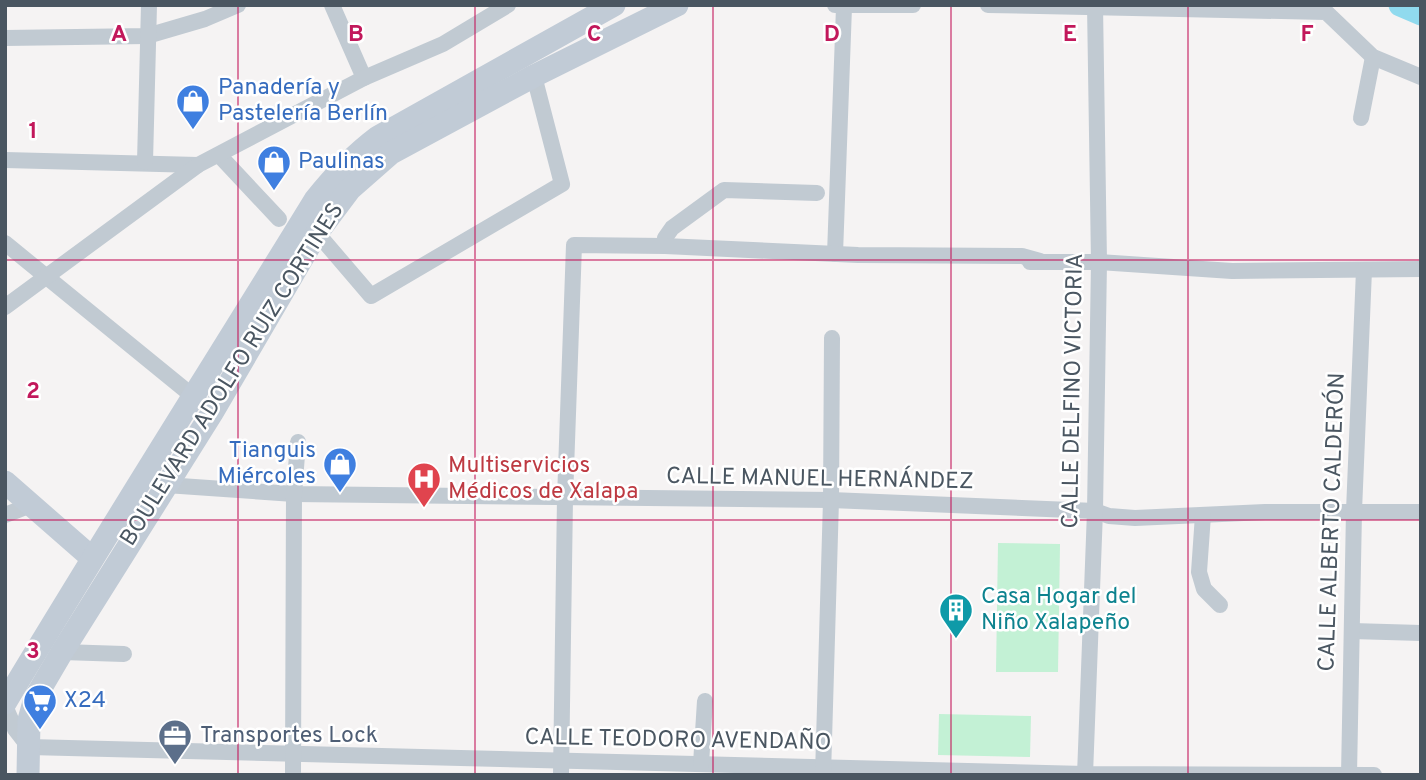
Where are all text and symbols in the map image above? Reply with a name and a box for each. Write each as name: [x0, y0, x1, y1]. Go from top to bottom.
text: A: [111, 21, 127, 50]
text: B: [348, 21, 364, 50]
text: C: [587, 21, 601, 50]
text: D: [824, 21, 840, 50]
text: E: [1063, 21, 1077, 50]
text: F: [1300, 21, 1314, 50]
place label: Panadería y Pastelería Berlín: [218, 74, 388, 129]
shop icon: Panadería y Pastelería Berlín: [174, 82, 212, 131]
text: 1: [28, 118, 38, 147]
shop icon: Paulinas: [255, 143, 293, 192]
place label: Paulinas: [298, 148, 385, 177]
street label: BOULEVARD ADOLFO RUIZ CORTINES: [115, 198, 351, 552]
street label: CALLE DELFINO VICTORIA: [1057, 253, 1091, 529]
street label: CALLE ALBERTO CALDERÓN: [1311, 372, 1353, 672]
text: 2: [26, 378, 40, 407]
place label: Tianguis Miércoles: [217, 437, 316, 492]
shop icon: Tianguis Miércoles: [321, 445, 359, 494]
place label: Multiservicios Médicos de Xalapa: [448, 452, 638, 507]
hospital icon: Multiservicios Médicos de Xalapa: [405, 460, 443, 509]
street label: CALLE MANUEL HERNÁNDEZ: [666, 462, 974, 497]
place label: Casa Hogar del Niño Xalapeño: [981, 583, 1137, 638]
building icon: Casa Hogar del Niño Xalapeño: [937, 591, 975, 640]
text: 3: [26, 638, 40, 667]
supermarket icon: X24: [21, 682, 59, 731]
place label: X24: [64, 687, 106, 716]
office icon: Transportes Lock: [156, 717, 194, 766]
place label: Transportes Lock: [200, 722, 378, 751]
street label: CALLE TEODORO AVENDAÑO: [524, 723, 832, 758]

